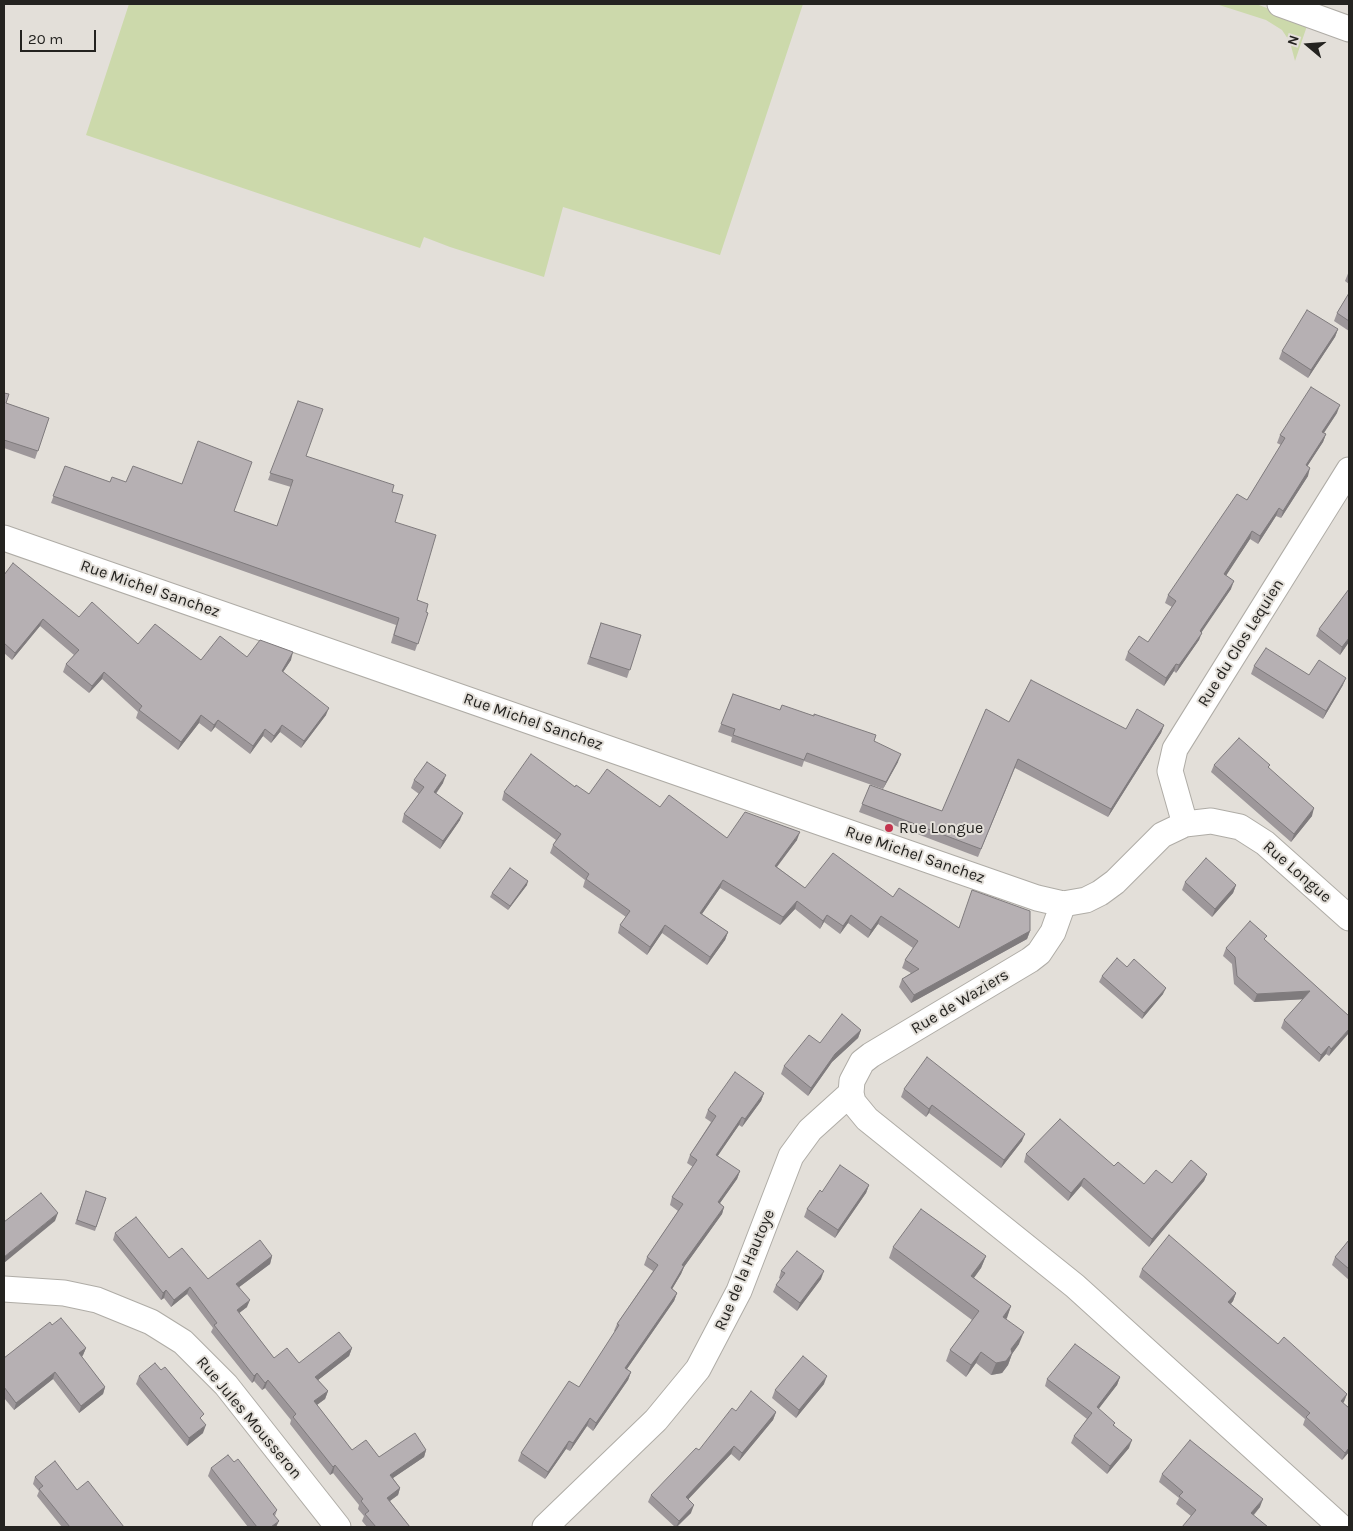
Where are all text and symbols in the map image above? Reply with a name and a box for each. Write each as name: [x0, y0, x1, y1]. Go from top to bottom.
scale bar: [22, 20, 99, 52]
north arrow: [1283, 20, 1333, 70]
text: 20 m: [28, 30, 63, 48]
text: N: [1284, 33, 1303, 48]
street label: Rue Michel Sanchez: [78, 556, 222, 622]
street label: Rue du Clos Lequien: [1194, 576, 1288, 710]
street label: Rue Michel Sanchez: [461, 689, 605, 755]
place label: Rue Longue: [899, 818, 983, 838]
street label: Rue Michel Sanchez: [843, 822, 987, 888]
marker: Rue Longue: [883, 822, 895, 834]
street label: Rue Longue: [1259, 837, 1335, 907]
street label: Rue de Waziers: [908, 965, 1012, 1039]
street label: Rue de la Hautoye: [711, 1207, 779, 1333]
street label: Rue Jules Mousseron: [192, 1353, 306, 1483]

